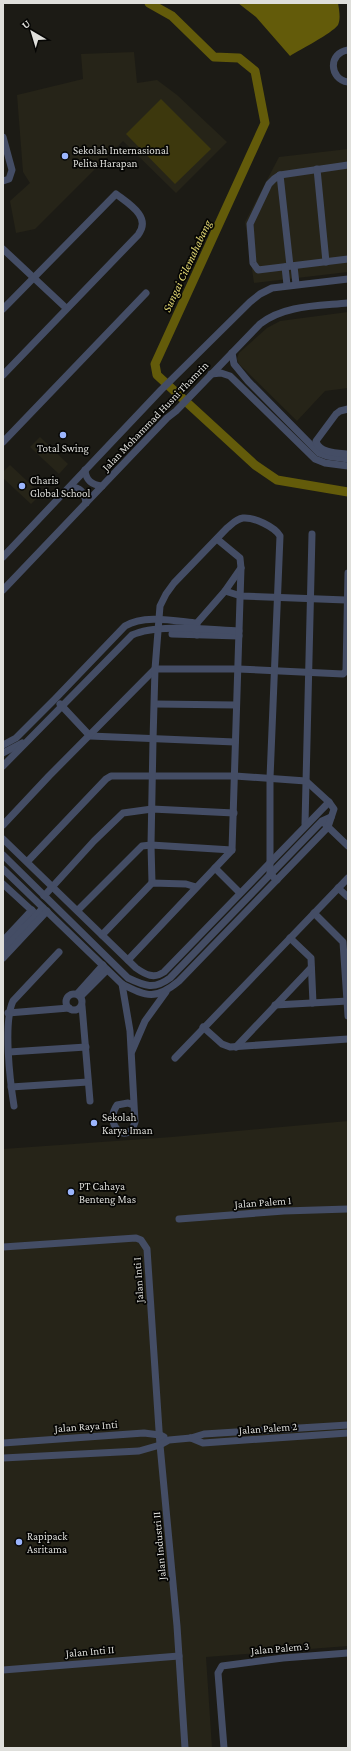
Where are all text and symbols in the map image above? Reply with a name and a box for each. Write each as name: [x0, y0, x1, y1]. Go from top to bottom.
north arrow: [12, 12, 52, 52]
text: U: [19, 17, 33, 31]
place label: Sekolah Internasional Pelita Harapan: [73, 144, 169, 170]
marker: Sekolah Internasional Pelita Harapan: [60, 151, 70, 161]
water label: Sungai Cilemahabang: [160, 217, 215, 314]
street label: Jalan Mohammad Husni Thamrin: [99, 359, 211, 475]
marker: Total Swing: [58, 430, 68, 440]
place label: Total Swing: [37, 442, 90, 455]
place label: Charis Global School: [30, 474, 90, 499]
marker: Charis Global School: [17, 481, 27, 491]
place label: Sekolah Karya Iman: [102, 1111, 153, 1137]
marker: Sekolah Karya Iman: [89, 1118, 99, 1128]
place label: PT Cahaya Benteng Mas: [79, 1180, 136, 1206]
marker: PT Cahaya Benteng Mas: [66, 1187, 76, 1197]
street label: Jalan Palem 1: [233, 1194, 292, 1211]
street label: Jalan Inti I: [130, 1257, 147, 1304]
street label: Jalan Raya Inti: [53, 1418, 118, 1435]
street label: Jalan Palem 2: [237, 1420, 298, 1437]
street label: Jalan Industri II: [150, 1511, 169, 1582]
place label: Rapipack Asritama: [27, 1530, 68, 1555]
marker: Rapipack Asritama: [14, 1537, 24, 1547]
street label: Jalan Palem 3: [249, 1639, 310, 1658]
street label: Jalan Inti II: [64, 1643, 115, 1660]

